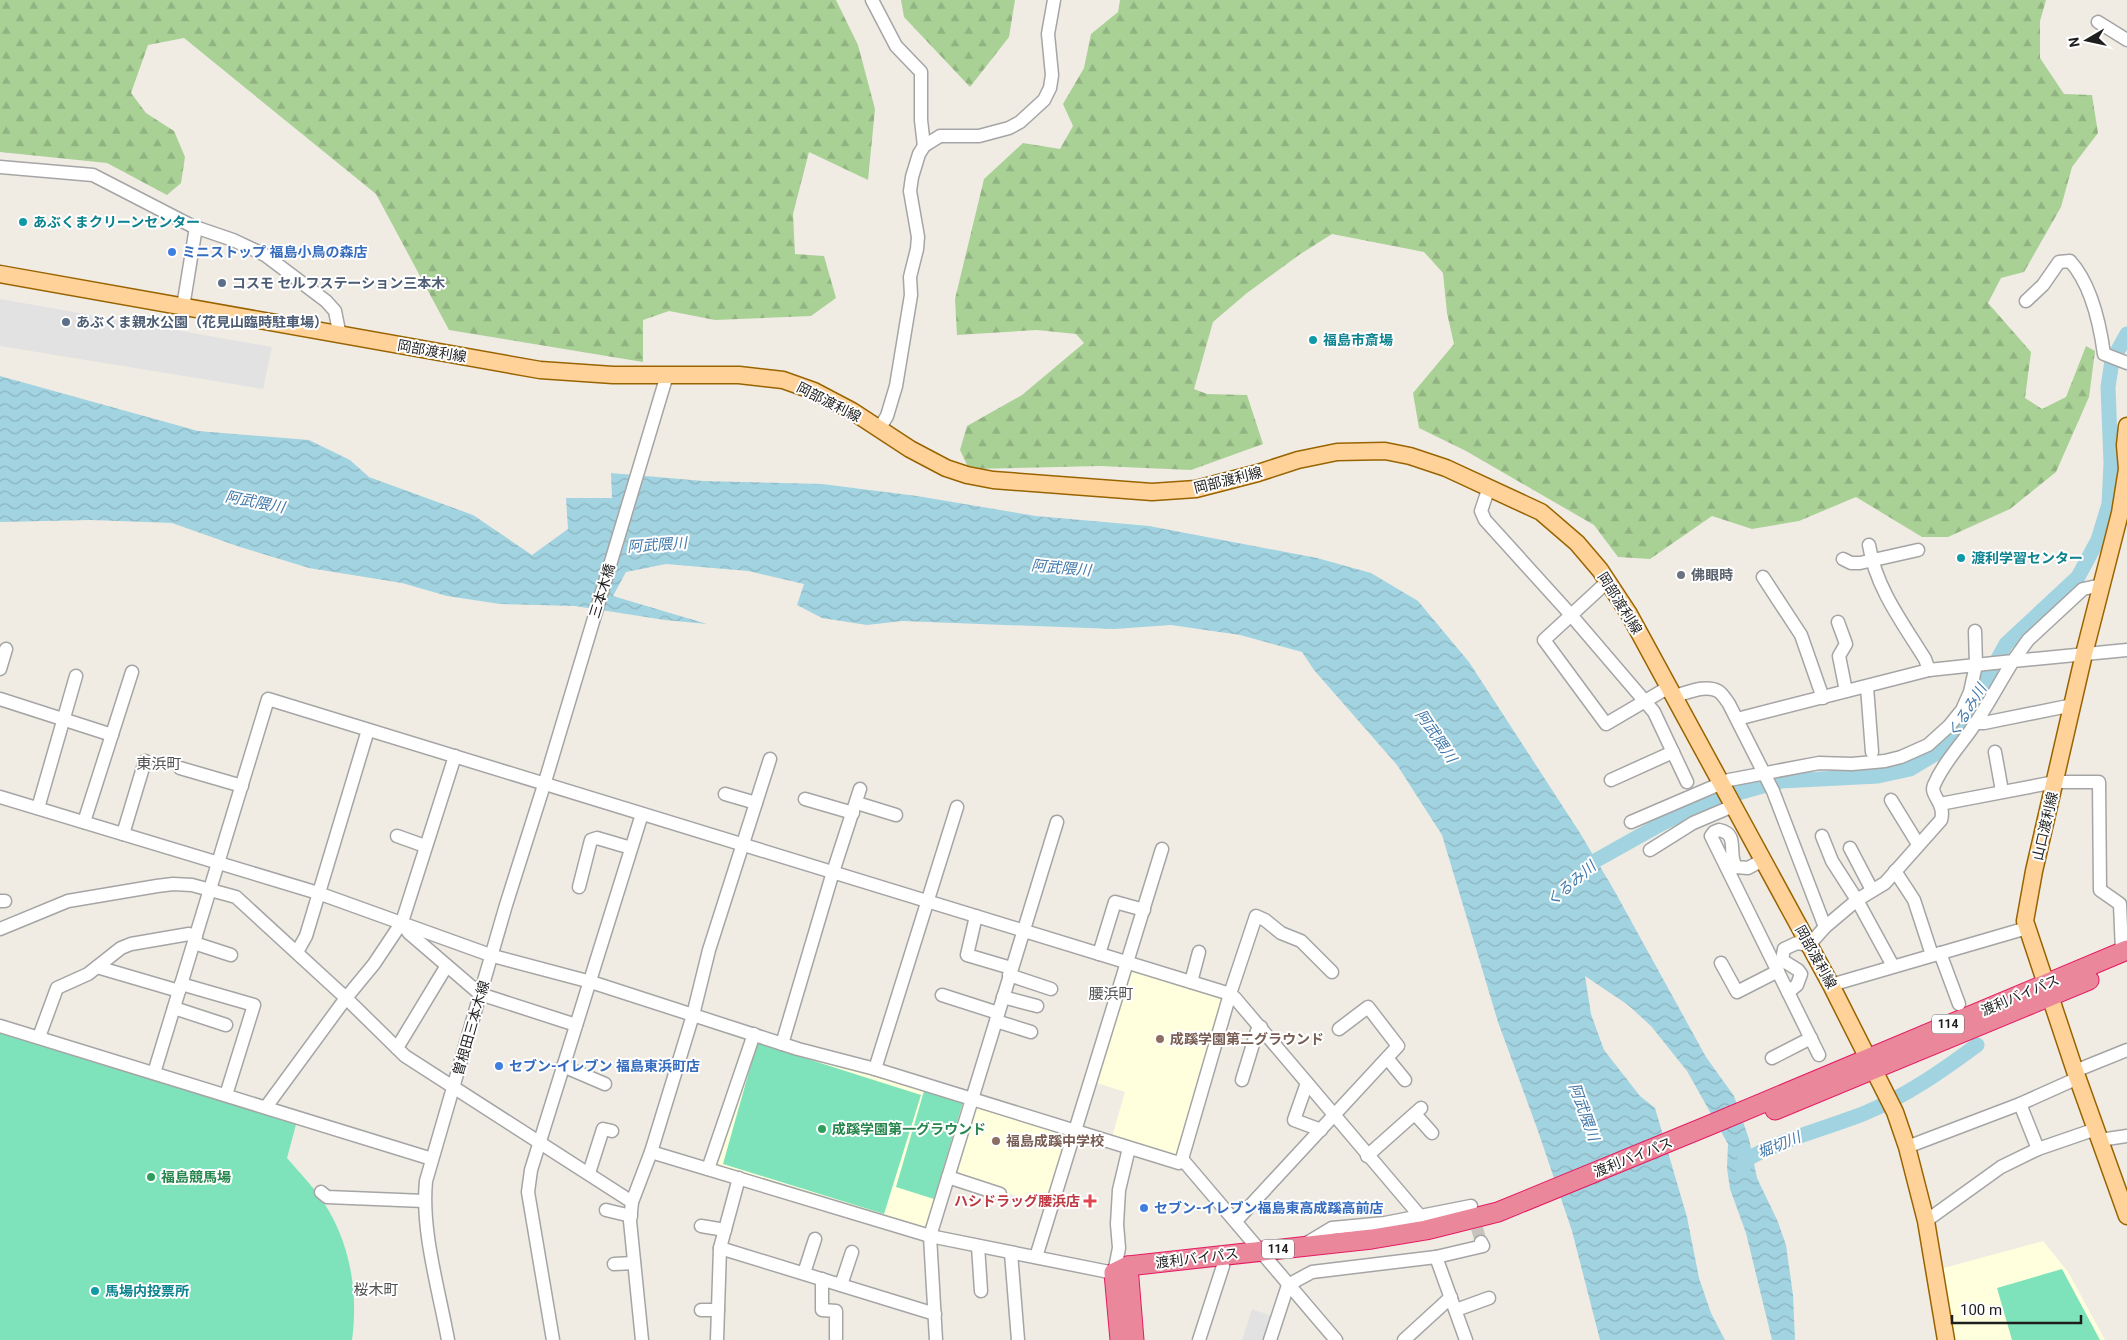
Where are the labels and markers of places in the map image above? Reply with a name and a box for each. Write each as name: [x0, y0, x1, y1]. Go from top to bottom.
place label: あぶくまクリーンセンター: [33, 214, 200, 230]
marker: あぶくまクリーンセンター: [17, 216, 29, 228]
place label: ミニストップ 福島小鳥の森店: [182, 244, 367, 260]
marker: ミニストップ 福島小鳥の森店: [166, 246, 178, 258]
place label: コスモ セルフステーション三本木: [232, 275, 445, 291]
marker: コスモ セルフステーション三本木: [216, 277, 228, 289]
place label: あぶくま親水公園（花見山臨時駐車場）: [76, 314, 328, 330]
marker: あぶくま親水公園（花見山臨時駐車場）: [60, 316, 72, 328]
place label: 福島市斎場: [1323, 332, 1393, 348]
marker: 福島市斎場: [1307, 334, 1319, 346]
place label: 渡利学習センター: [1971, 550, 2083, 566]
marker: 渡利学習センター: [1955, 552, 1967, 564]
place label: 佛眼時: [1691, 567, 1733, 583]
marker: 佛眼時: [1675, 569, 1687, 581]
place label: 成蹊学園第二グラウンド: [1170, 1031, 1324, 1047]
marker: 成蹊学園第二グラウンド: [1154, 1033, 1166, 1045]
place label: セブン-イレブン 福島東浜町店: [509, 1058, 700, 1074]
marker: セブン-イレブン 福島東浜町店: [493, 1060, 505, 1072]
place label: 成蹊学園第一グラウンド: [832, 1121, 986, 1137]
marker: 成蹊学園第一グラウンド: [816, 1123, 828, 1135]
place label: 福島成蹊中学校: [1006, 1133, 1104, 1149]
marker: 福島成蹊中学校: [990, 1135, 1002, 1147]
place label: 福島競馬場: [161, 1169, 231, 1185]
marker: 福島競馬場: [145, 1171, 157, 1183]
place label: ハシドラッグ腰浜店: [954, 1193, 1080, 1209]
marker: ハシドラッグ腰浜店: [1084, 1195, 1096, 1207]
place label: セブン-イレブン福島東高成蹊高前店: [1154, 1200, 1384, 1216]
marker: セブン-イレブン福島東高成蹊高前店: [1138, 1202, 1150, 1214]
place label: 馬場内投票所: [105, 1283, 189, 1299]
marker: 馬場内投票所: [89, 1285, 101, 1297]

